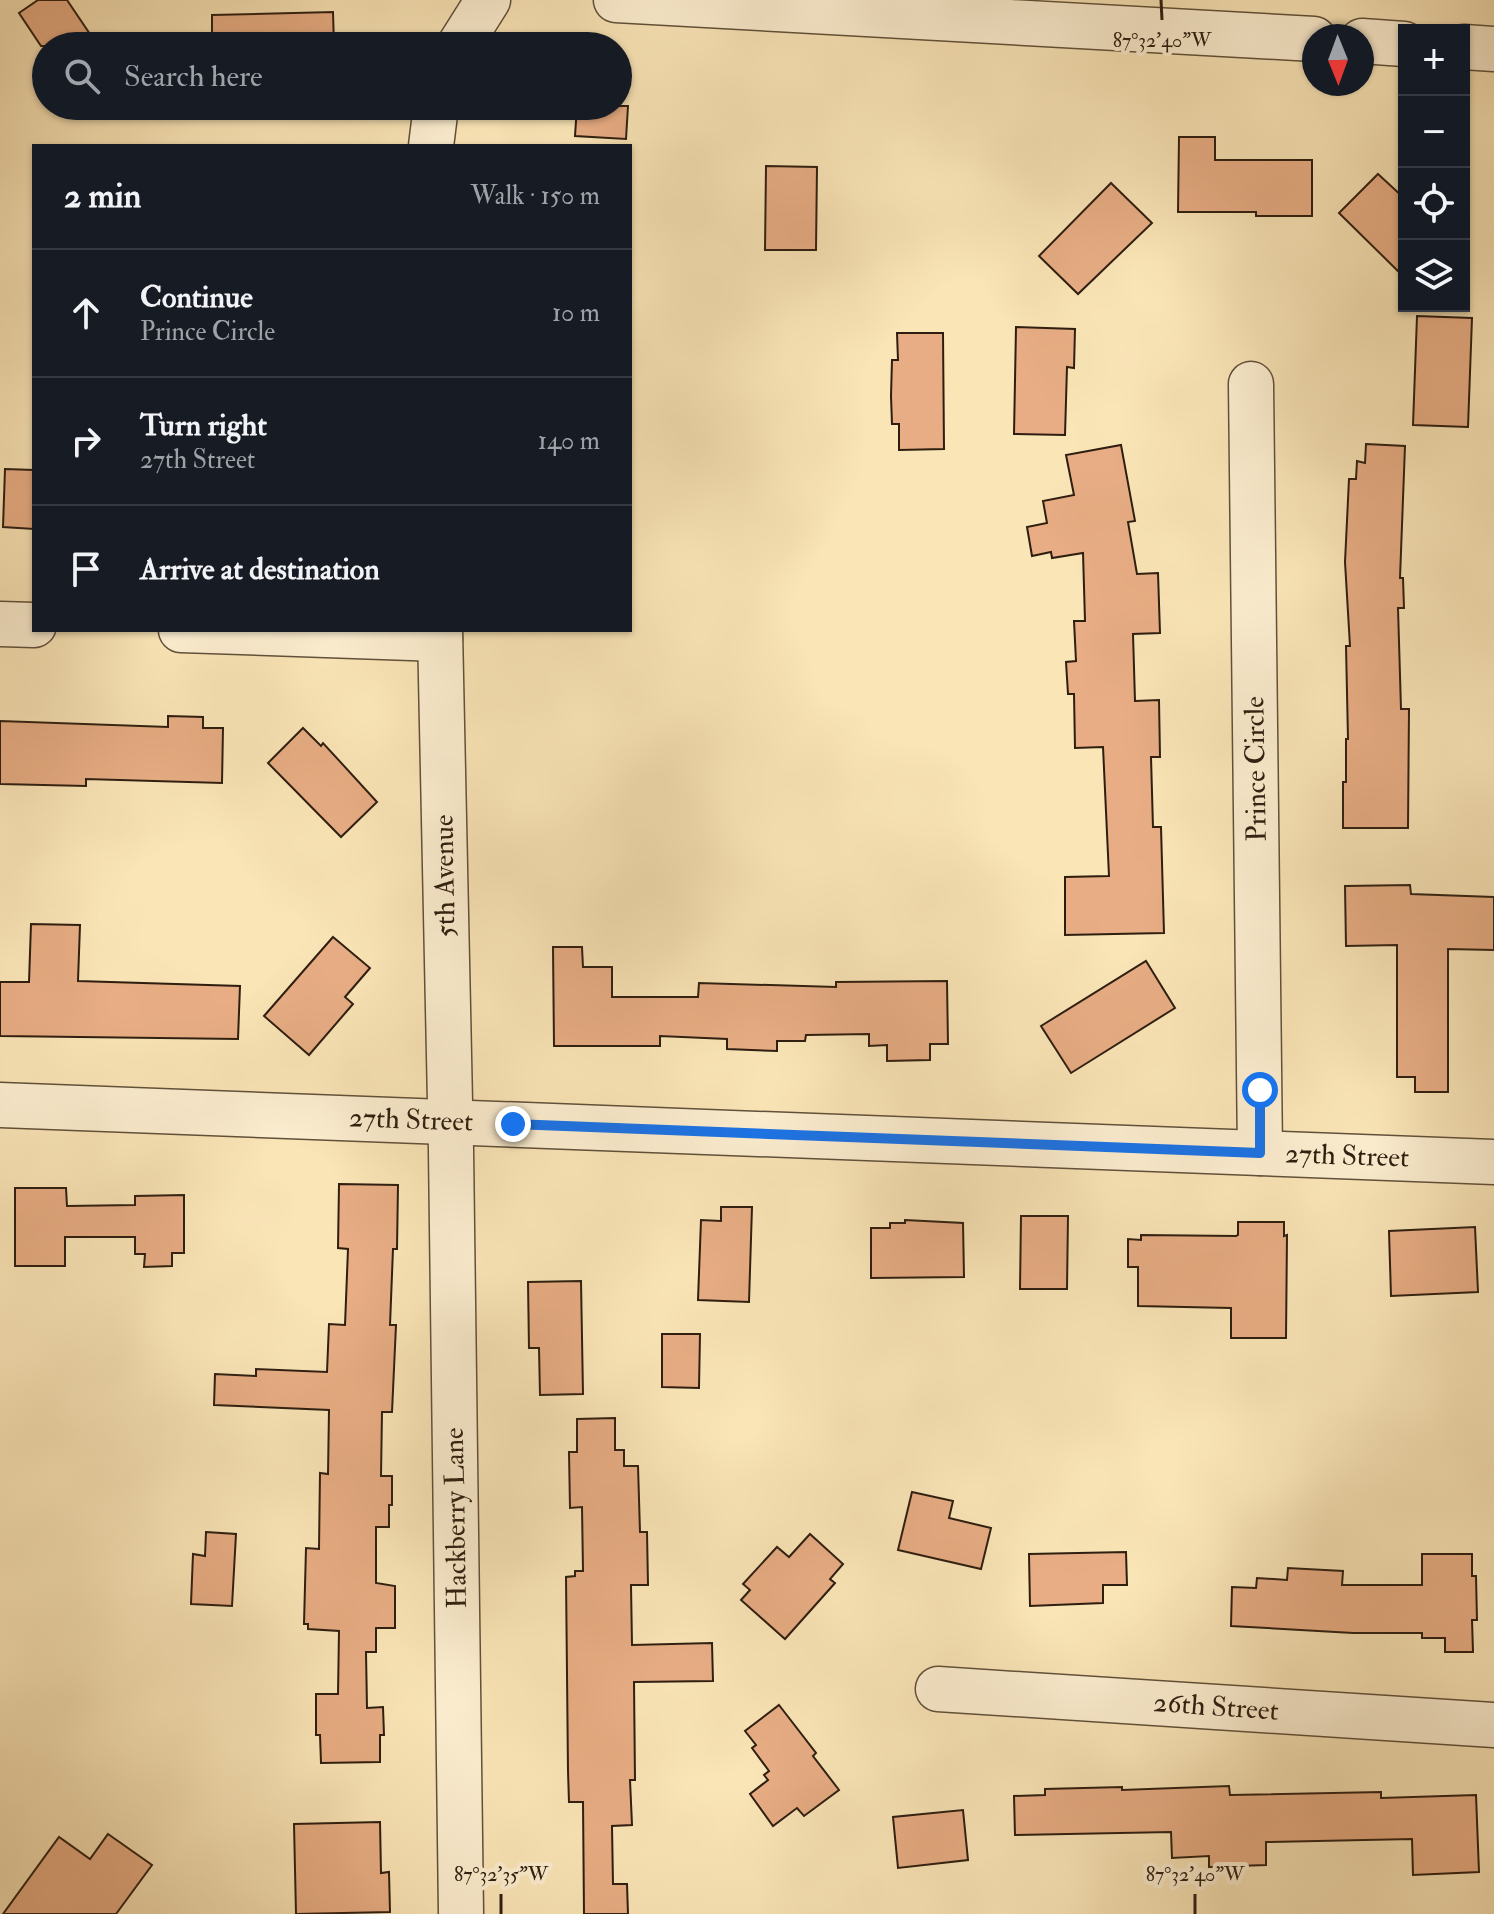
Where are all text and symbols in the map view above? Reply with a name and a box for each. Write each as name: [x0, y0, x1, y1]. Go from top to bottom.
north arrow: [1302, 24, 1374, 96]
map controls: [1398, 24, 1470, 312]
button: +: [1398, 24, 1470, 96]
text: 87°32'40"W: [1113, 28, 1212, 53]
search box: [32, 32, 632, 120]
icon: search: [60, 54, 104, 98]
text: Search here: [124, 58, 263, 95]
button: −: [1398, 96, 1470, 168]
button: locate: [1398, 168, 1470, 240]
text: 2 min: [64, 175, 141, 218]
text: Walk · 150 m: [471, 180, 600, 212]
button: layers: [1398, 240, 1470, 312]
text: Continue: [140, 279, 253, 316]
icon: ahead: [64, 291, 108, 335]
text: 10 m: [552, 297, 600, 329]
text: Prince Circle: [140, 316, 275, 348]
text: Turn right: [140, 407, 267, 444]
icon: right: [64, 419, 108, 463]
text: 140 m: [538, 425, 600, 457]
text: 27th Street: [140, 444, 255, 476]
icon: arrive: [64, 547, 108, 591]
text: Arrive at destination: [140, 551, 380, 588]
street label: Prince Circle: [1237, 696, 1275, 842]
street label: 5th Avenue: [426, 814, 464, 938]
route start: [1242, 1072, 1278, 1108]
street label: 27th Street: [348, 1100, 474, 1140]
route end: [495, 1106, 531, 1142]
street label: 27th Street: [1284, 1136, 1410, 1176]
street label: Hackberry Lane: [437, 1427, 475, 1609]
street label: 26th Street: [1152, 1685, 1280, 1729]
text: 87°32'35"W: [454, 1862, 549, 1887]
text: 87°32'40"W: [1146, 1862, 1245, 1887]

